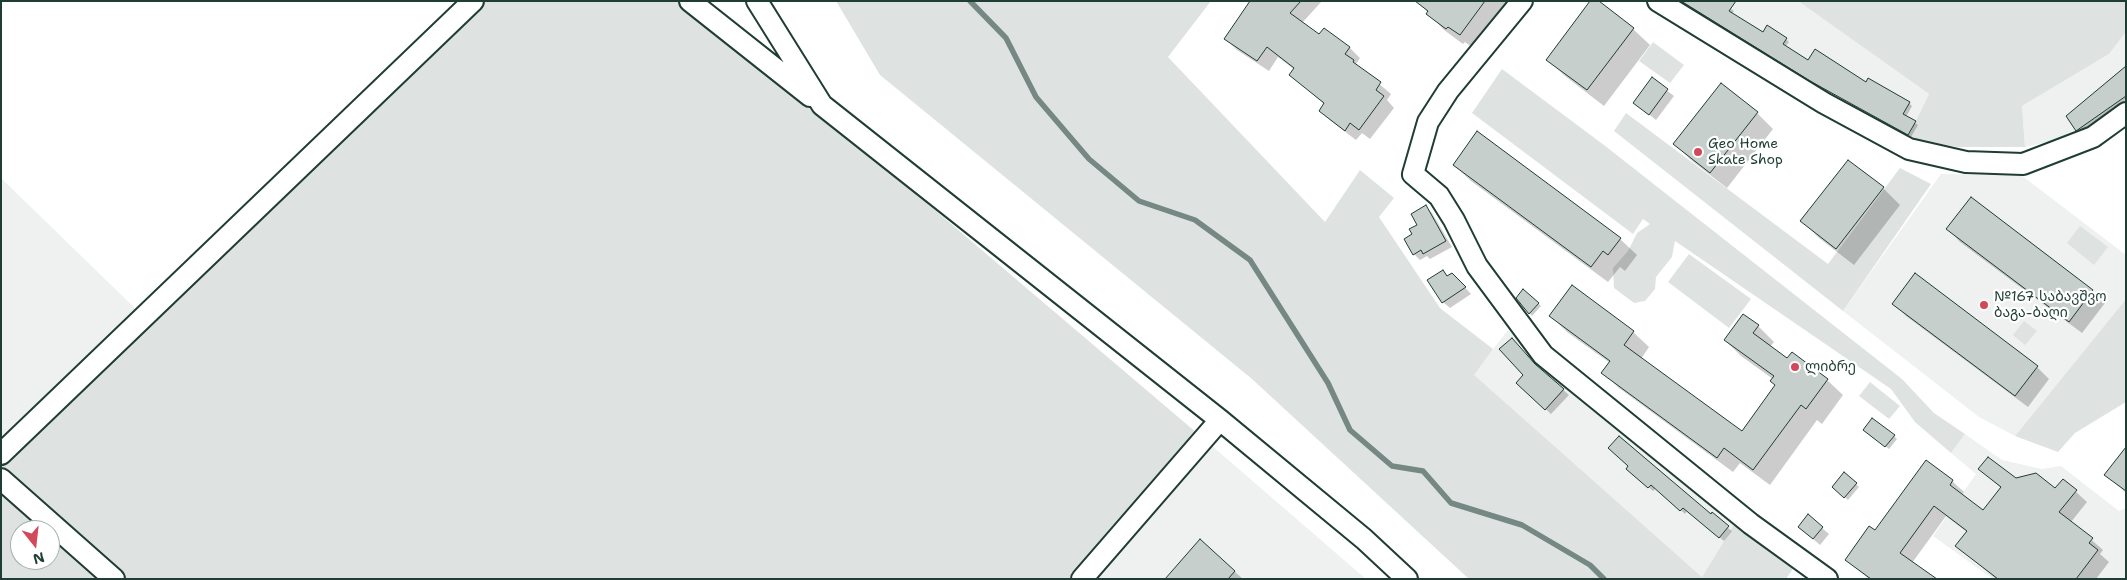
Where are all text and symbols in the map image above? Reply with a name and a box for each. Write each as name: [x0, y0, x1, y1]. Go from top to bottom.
place label: Geo Home Skate Shop: [1708, 136, 1783, 168]
marker: Geo Home Skate Shop: [1692, 146, 1704, 158]
place label: №167 საბავშვო ბაგა-ბაღი: [1994, 289, 2107, 322]
marker: №167 საბავშვო ბაგა-ბაღი: [1978, 299, 1990, 311]
place label: ლიბრე: [1805, 359, 1856, 375]
marker: ლიბრე: [1789, 361, 1801, 373]
north arrow: [10, 520, 60, 570]
text: N: [31, 548, 47, 569]

